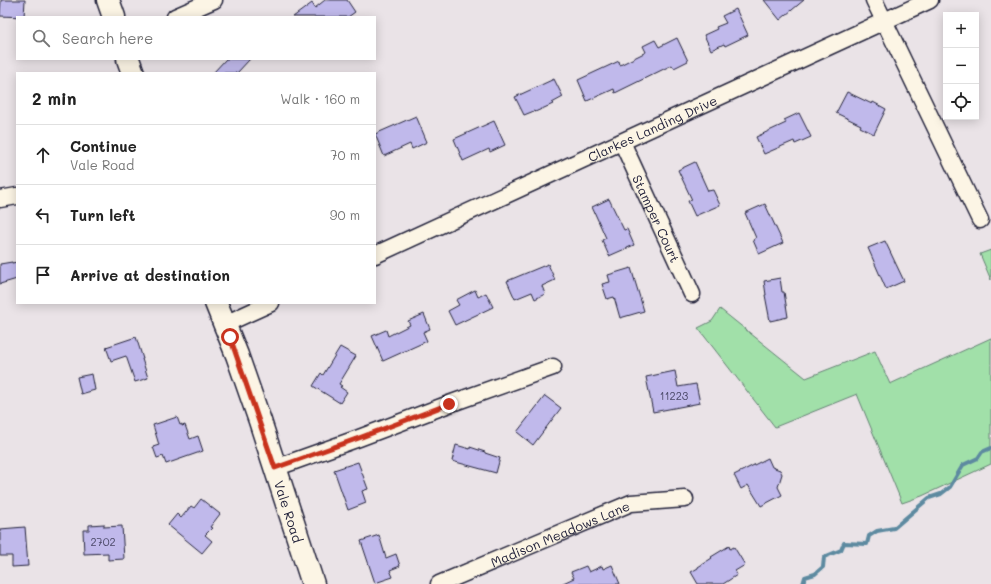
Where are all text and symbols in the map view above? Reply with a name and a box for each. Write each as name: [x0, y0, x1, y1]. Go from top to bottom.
map controls: [943, 12, 979, 120]
button: +: [943, 12, 979, 48]
search box: [16, 16, 376, 60]
icon: search: [30, 27, 52, 49]
text: Search here: [62, 28, 153, 48]
button: −: [943, 48, 979, 84]
button: locate: [943, 84, 979, 120]
text: 2 min: [32, 87, 77, 109]
text: Walk · 160 m: [280, 90, 360, 107]
street label: Clarkes Landing Drive: [585, 91, 719, 165]
text: Continue: [70, 136, 137, 156]
icon: ahead: [32, 144, 54, 166]
text: 70 m: [330, 146, 360, 163]
text: Vale Road: [70, 156, 134, 173]
street label: Stamper Court: [630, 172, 685, 265]
icon: left: [32, 204, 54, 226]
text: Turn left: [70, 205, 135, 225]
text: 90 m: [330, 206, 360, 223]
icon: arrive: [32, 264, 54, 286]
text: Arrive at destination: [70, 265, 230, 285]
route start: [221, 328, 239, 346]
house number: 11223: [660, 388, 689, 403]
route end: [440, 395, 458, 413]
street label: Vale Road: [271, 478, 307, 545]
street label: Madison Meadows Lane: [488, 496, 632, 570]
house number: 2702: [90, 534, 116, 549]

